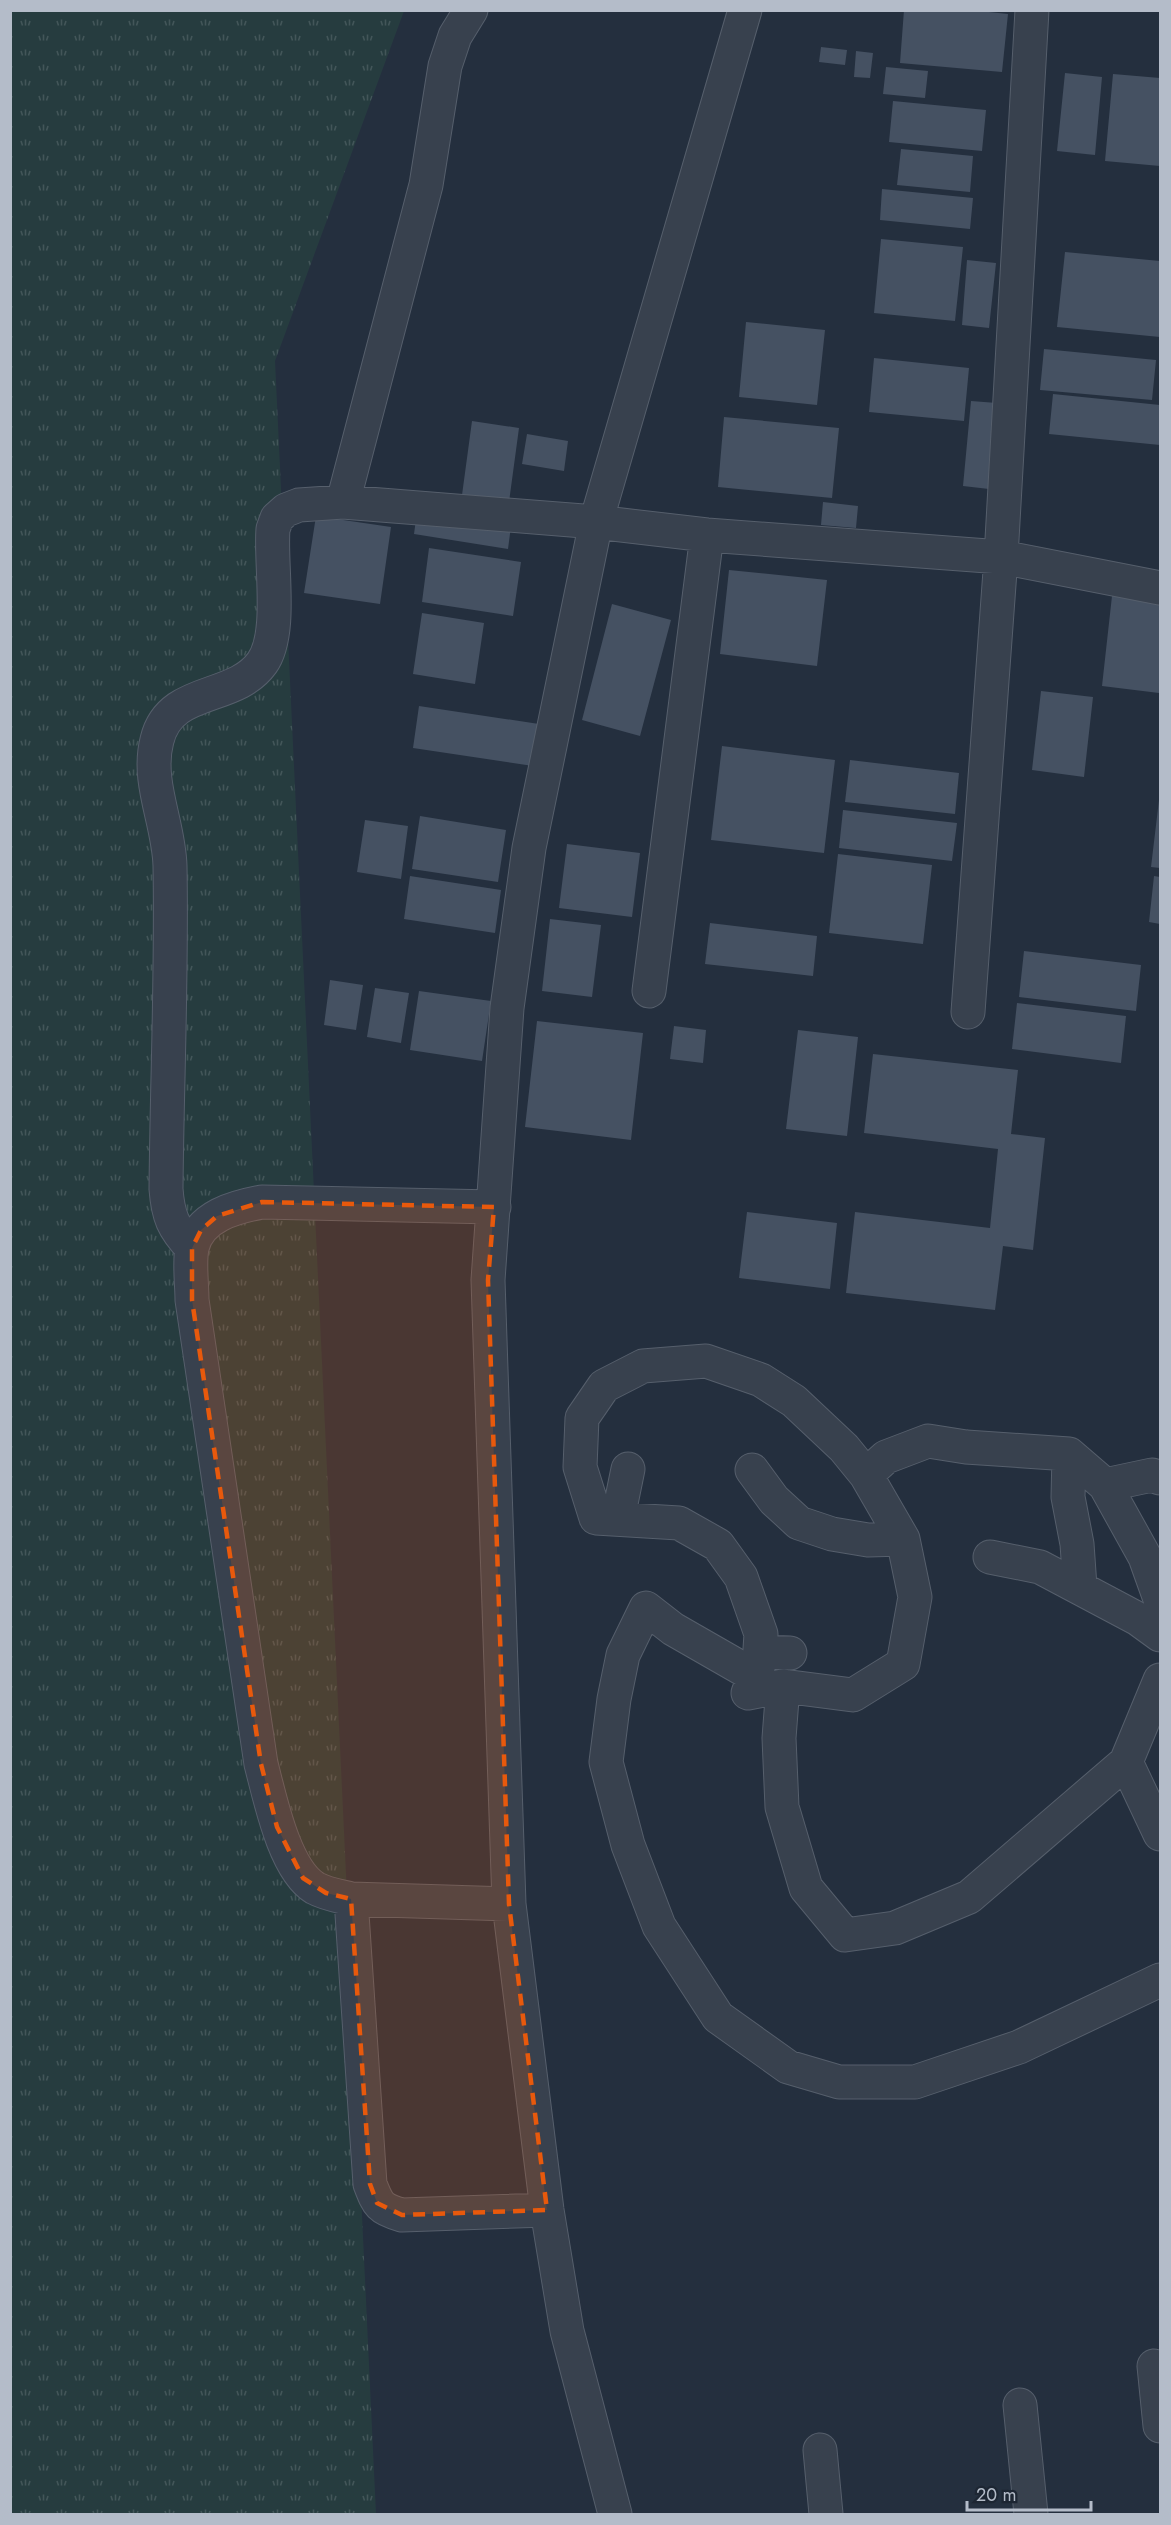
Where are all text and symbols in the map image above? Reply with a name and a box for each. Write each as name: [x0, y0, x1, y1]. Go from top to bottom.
scale bar: [967, 2474, 1092, 2512]
text: 20 m: [976, 2482, 1016, 2508]

